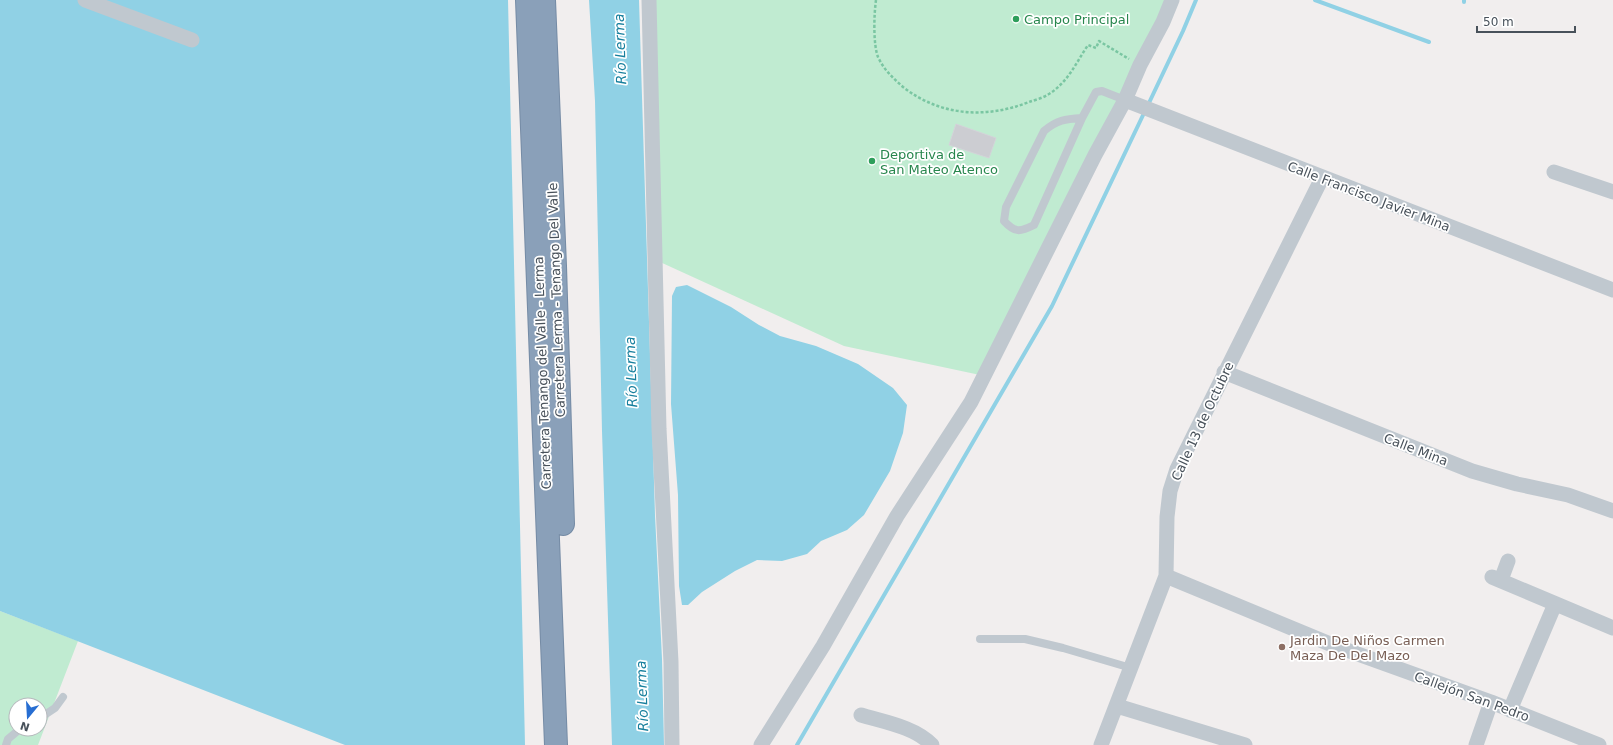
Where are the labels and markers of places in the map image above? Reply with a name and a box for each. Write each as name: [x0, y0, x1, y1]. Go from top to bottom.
place label: Campo Principal: [1024, 12, 1129, 27]
marker: Campo Principal: [1011, 14, 1021, 24]
place label: Deportiva de San Mateo Atenco: [880, 147, 998, 177]
marker: Deportiva de San Mateo Atenco: [867, 156, 877, 166]
place label: Jardin De Niños Carmen Maza De Del Mazo: [1289, 633, 1445, 663]
marker: Jardin De Niños Carmen Maza De Del Mazo: [1277, 642, 1287, 652]

